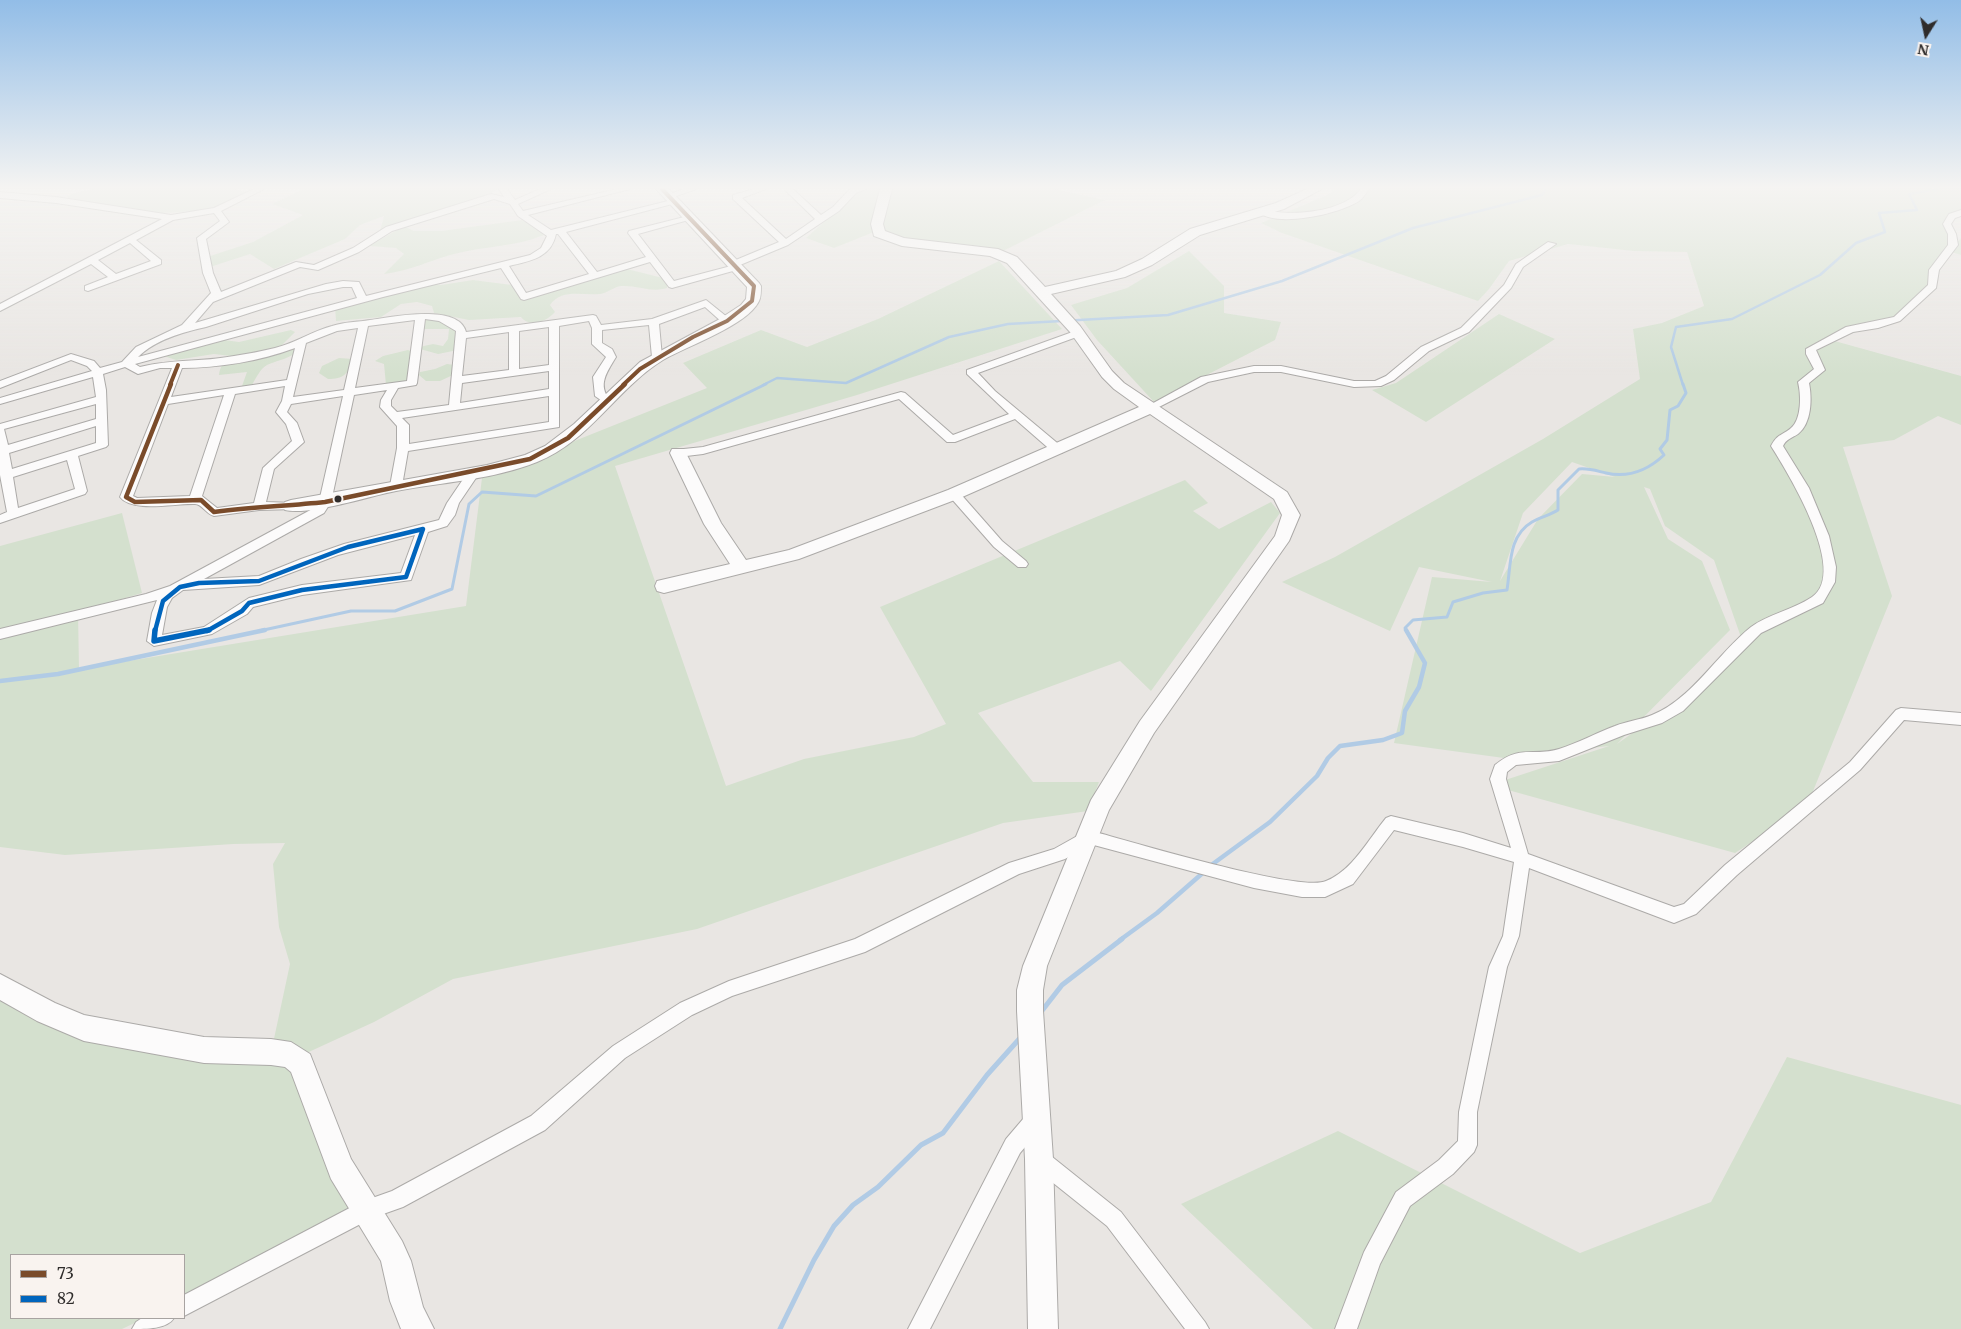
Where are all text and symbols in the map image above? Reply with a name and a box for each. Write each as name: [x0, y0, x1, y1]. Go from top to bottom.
north arrow: [1901, 10, 1951, 60]
text: N: [1916, 40, 1930, 60]
unlabelled marker: [333, 494, 343, 504]
legend: [10, 1254, 185, 1319]
text: 73: [57, 1264, 74, 1283]
text: 82: [57, 1289, 75, 1308]

